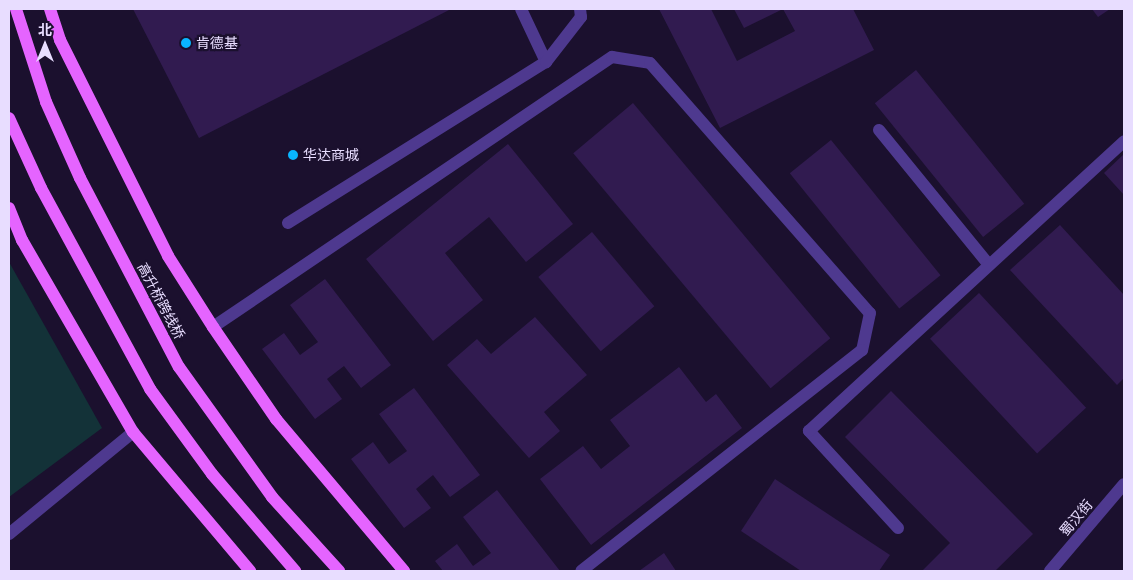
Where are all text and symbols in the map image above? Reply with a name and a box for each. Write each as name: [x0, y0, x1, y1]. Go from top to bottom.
north arrow: [20, 20, 70, 70]
text: 北: [38, 21, 52, 39]
place label: 肯德基: [196, 35, 238, 51]
marker: 肯德基: [180, 37, 192, 49]
place label: 华达商城: [303, 147, 359, 163]
marker: 华达商城: [287, 149, 299, 161]
street label: 高升桥跨线桥: [134, 260, 188, 342]
street label: 蜀汉街: [1056, 497, 1096, 539]

